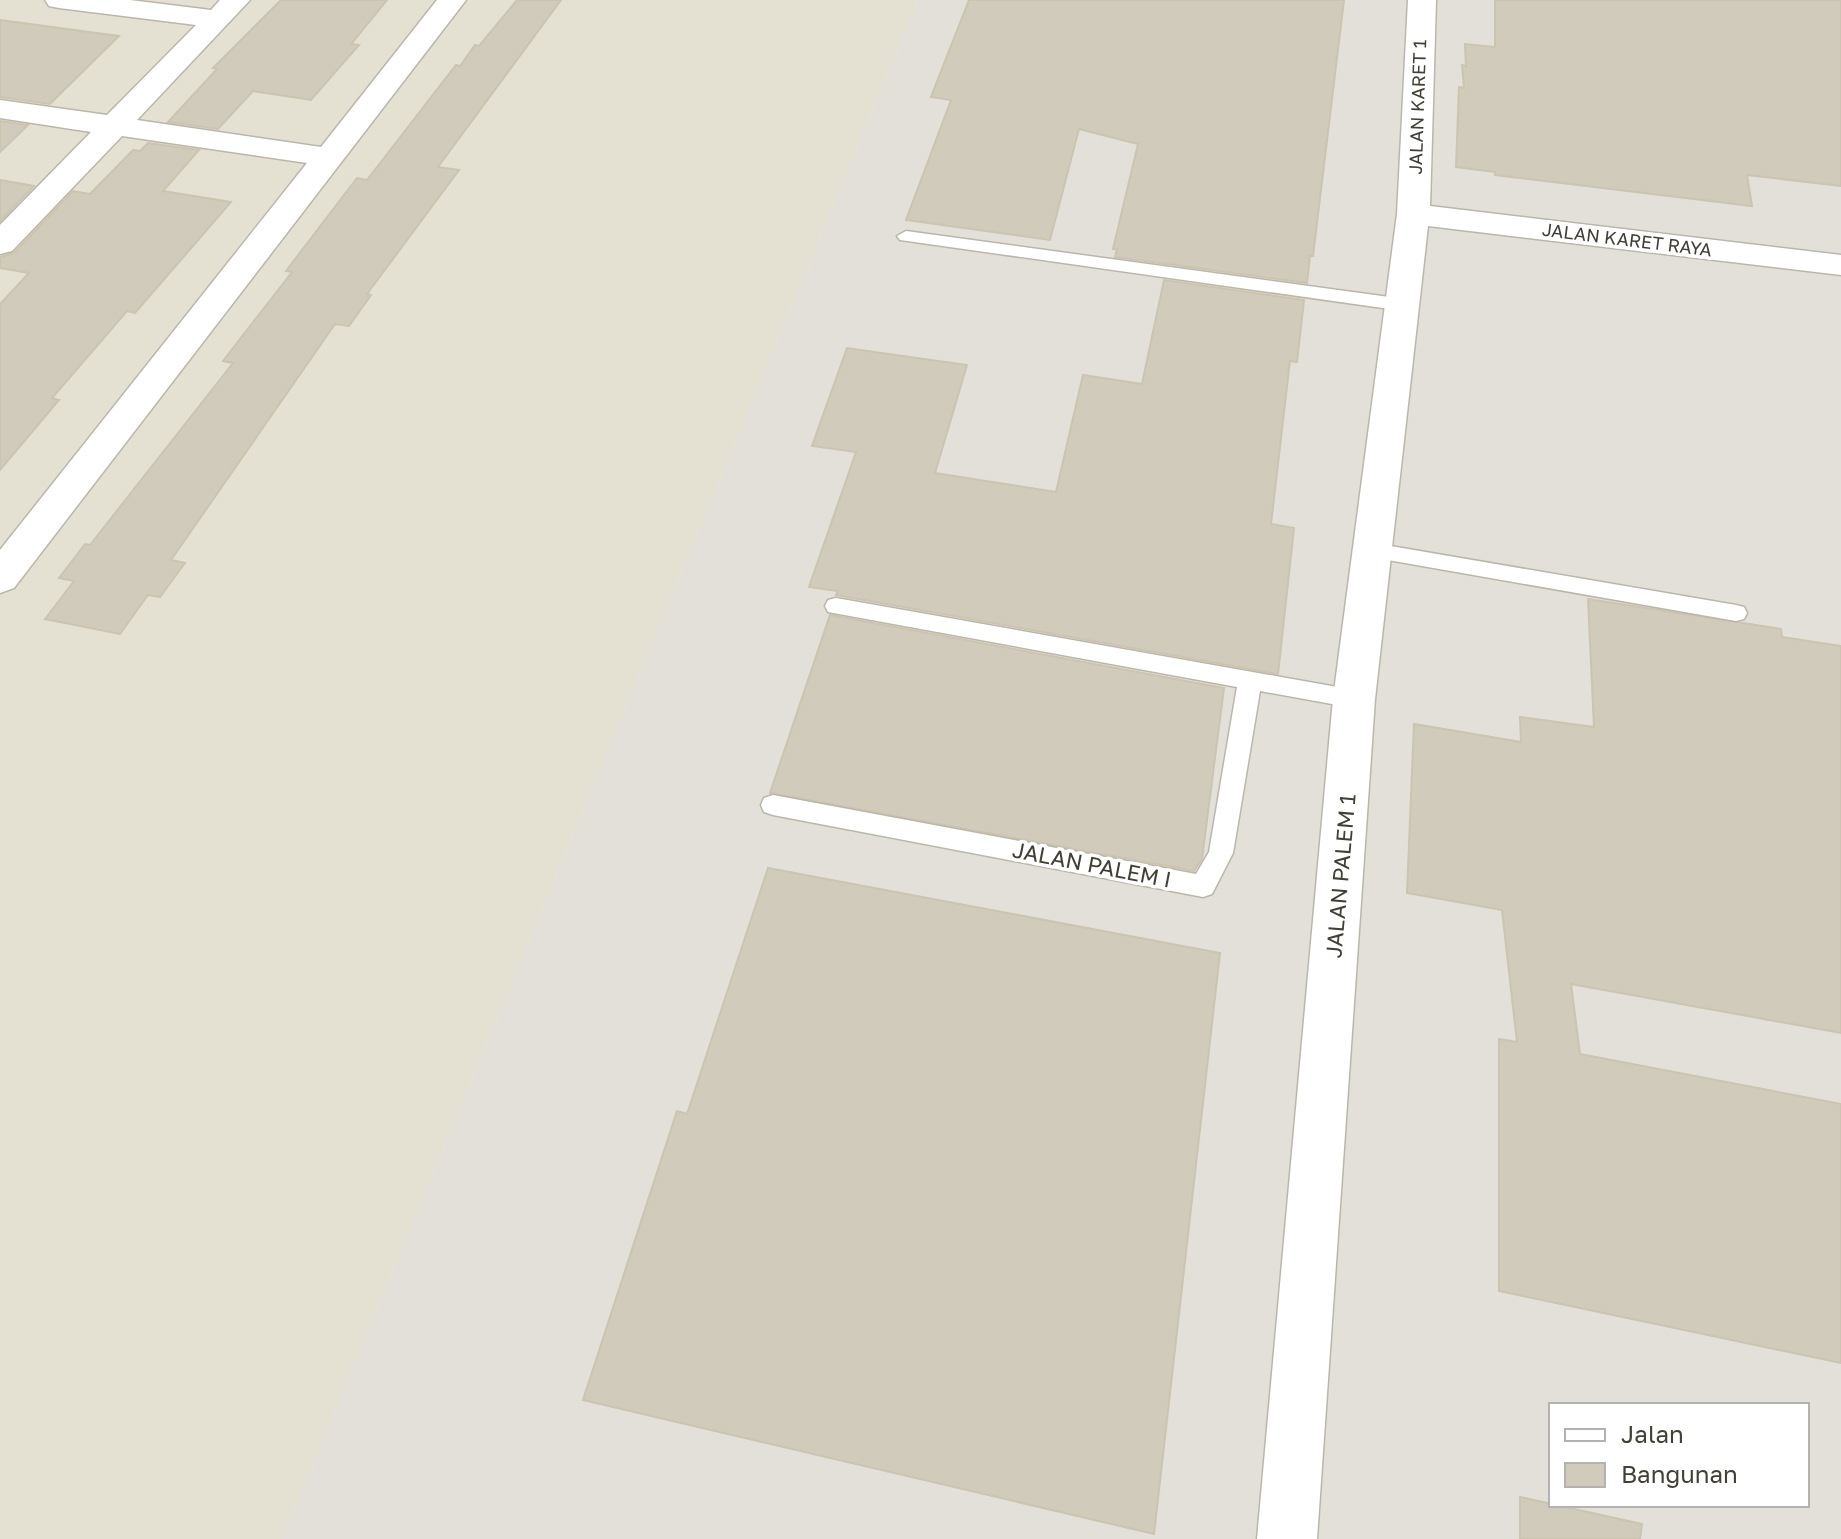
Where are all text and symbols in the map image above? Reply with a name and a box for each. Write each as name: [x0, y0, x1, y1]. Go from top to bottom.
street label: JALAN KARET 1: [1404, 39, 1430, 175]
street label: JALAN KARET RAYA: [1541, 218, 1713, 260]
street label: JALAN PALEM 1: [1319, 792, 1361, 959]
street label: JALAN PALEM I: [1010, 835, 1174, 893]
legend: [1549, 1403, 1809, 1507]
text: Jalan: [1621, 1419, 1684, 1448]
text: Bangunan: [1621, 1459, 1738, 1488]

